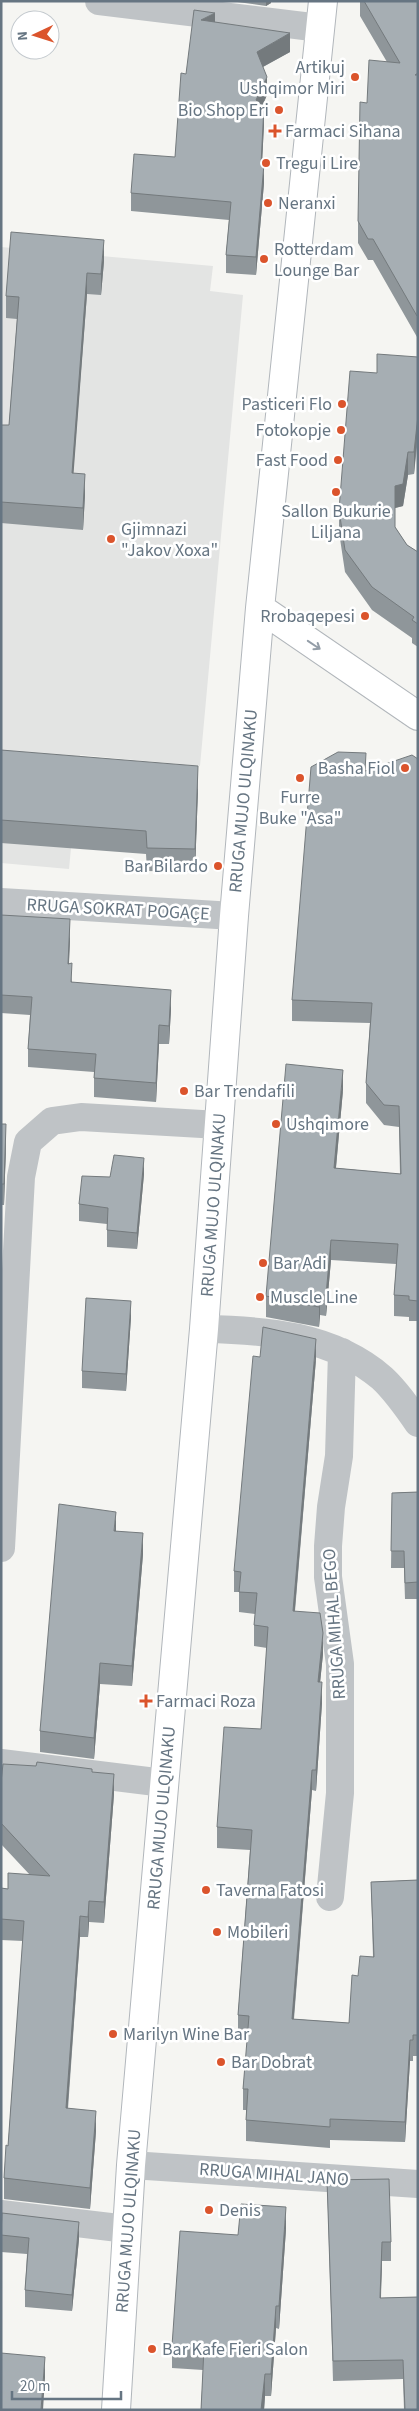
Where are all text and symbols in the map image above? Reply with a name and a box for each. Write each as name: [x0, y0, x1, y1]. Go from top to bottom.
north arrow: [10, 10, 60, 60]
text: N: [13, 30, 33, 41]
place label: Artikuj Ushqimor Miri: [239, 55, 345, 101]
marker: Artikuj Ushqimor Miri: [349, 71, 361, 83]
place label: Bio Shop Eri: [178, 98, 269, 123]
marker: Bio Shop Eri: [273, 104, 285, 116]
place label: Farmaci Sihana: [285, 119, 401, 144]
marker: Farmaci Sihana: [269, 125, 281, 137]
place label: Tregu i Lire: [276, 151, 358, 176]
marker: Tregu i Lire: [260, 157, 272, 169]
place label: Neranxi: [278, 191, 336, 216]
marker: Neranxi: [262, 197, 274, 209]
place label: Rotterdam Lounge Bar: [274, 237, 360, 283]
marker: Rotterdam Lounge Bar: [258, 253, 270, 265]
place label: Pasticeri Flo: [242, 392, 332, 417]
marker: Pasticeri Flo: [336, 398, 348, 410]
place label: Fotokopje: [256, 418, 331, 443]
marker: Fotokopje: [335, 424, 347, 436]
place label: Fast Food: [256, 448, 328, 473]
marker: Fast Food: [332, 454, 344, 466]
marker: Sallon Bukurie Liljana: [330, 486, 342, 498]
place label: Sallon Bukurie Liljana: [281, 499, 391, 545]
place label: Gjimnazi "Jakov Xoxa": [121, 517, 218, 563]
marker: Gjimnazi "Jakov Xoxa": [105, 533, 117, 545]
place label: Rrobaqepesi: [260, 604, 355, 629]
marker: Rrobaqepesi: [359, 610, 371, 622]
one-way arrow: [307, 641, 321, 651]
street label: RRUGA MUJO ULQINAKU: [223, 708, 264, 894]
place label: Basha Fiol: [318, 756, 395, 781]
marker: Basha Fiol: [399, 762, 411, 774]
marker: Furre Buke "Asa": [294, 772, 306, 784]
place label: Furre Buke "Asa": [259, 785, 341, 831]
place label: Bar Bilardo: [124, 854, 208, 879]
marker: Bar Bilardo: [212, 860, 224, 872]
street label: RRUGA SOKRAT POGAÇE: [26, 892, 210, 927]
place label: Bar Trendafili: [194, 1079, 295, 1104]
marker: Bar Trendafili: [178, 1085, 190, 1097]
street label: RRUGA MUJO ULQINAKU: [195, 1112, 232, 1298]
place label: Ushqimore: [286, 1112, 369, 1137]
marker: Ushqimore: [270, 1118, 282, 1130]
place label: Bar Adi: [273, 1251, 327, 1276]
marker: Bar Adi: [257, 1257, 269, 1269]
place label: Muscle Line: [270, 1285, 358, 1310]
marker: Muscle Line: [254, 1291, 266, 1303]
street label: RRUGA MIHAL BEGO: [317, 1548, 352, 1700]
place label: Farmaci Roza: [156, 1689, 256, 1714]
marker: Farmaci Roza: [140, 1695, 152, 1707]
street label: RRUGA MUJO ULQINAKU: [141, 1725, 182, 1911]
place label: Taverna Fatosi: [216, 1878, 324, 1903]
marker: Taverna Fatosi: [200, 1884, 212, 1896]
place label: Mobileri: [227, 1920, 288, 1945]
marker: Mobileri: [211, 1926, 223, 1938]
place label: Marilyn Wine Bar: [123, 2022, 250, 2047]
marker: Marilyn Wine Bar: [107, 2028, 119, 2040]
place label: Bar Dobrat: [231, 2050, 312, 2075]
marker: Bar Dobrat: [215, 2056, 227, 2068]
street label: RRUGA MUJO ULQINAKU: [110, 2128, 147, 2314]
street label: RRUGA MIHAL JANO: [198, 2157, 350, 2192]
place label: Denis: [219, 2198, 261, 2223]
marker: Denis: [203, 2204, 215, 2216]
place label: Bar Kafe Fieri Salon: [162, 2337, 308, 2362]
marker: Bar Kafe Fieri Salon: [146, 2343, 158, 2355]
scale bar: [12, 2368, 121, 2400]
text: 20 m: [20, 2376, 50, 2397]

